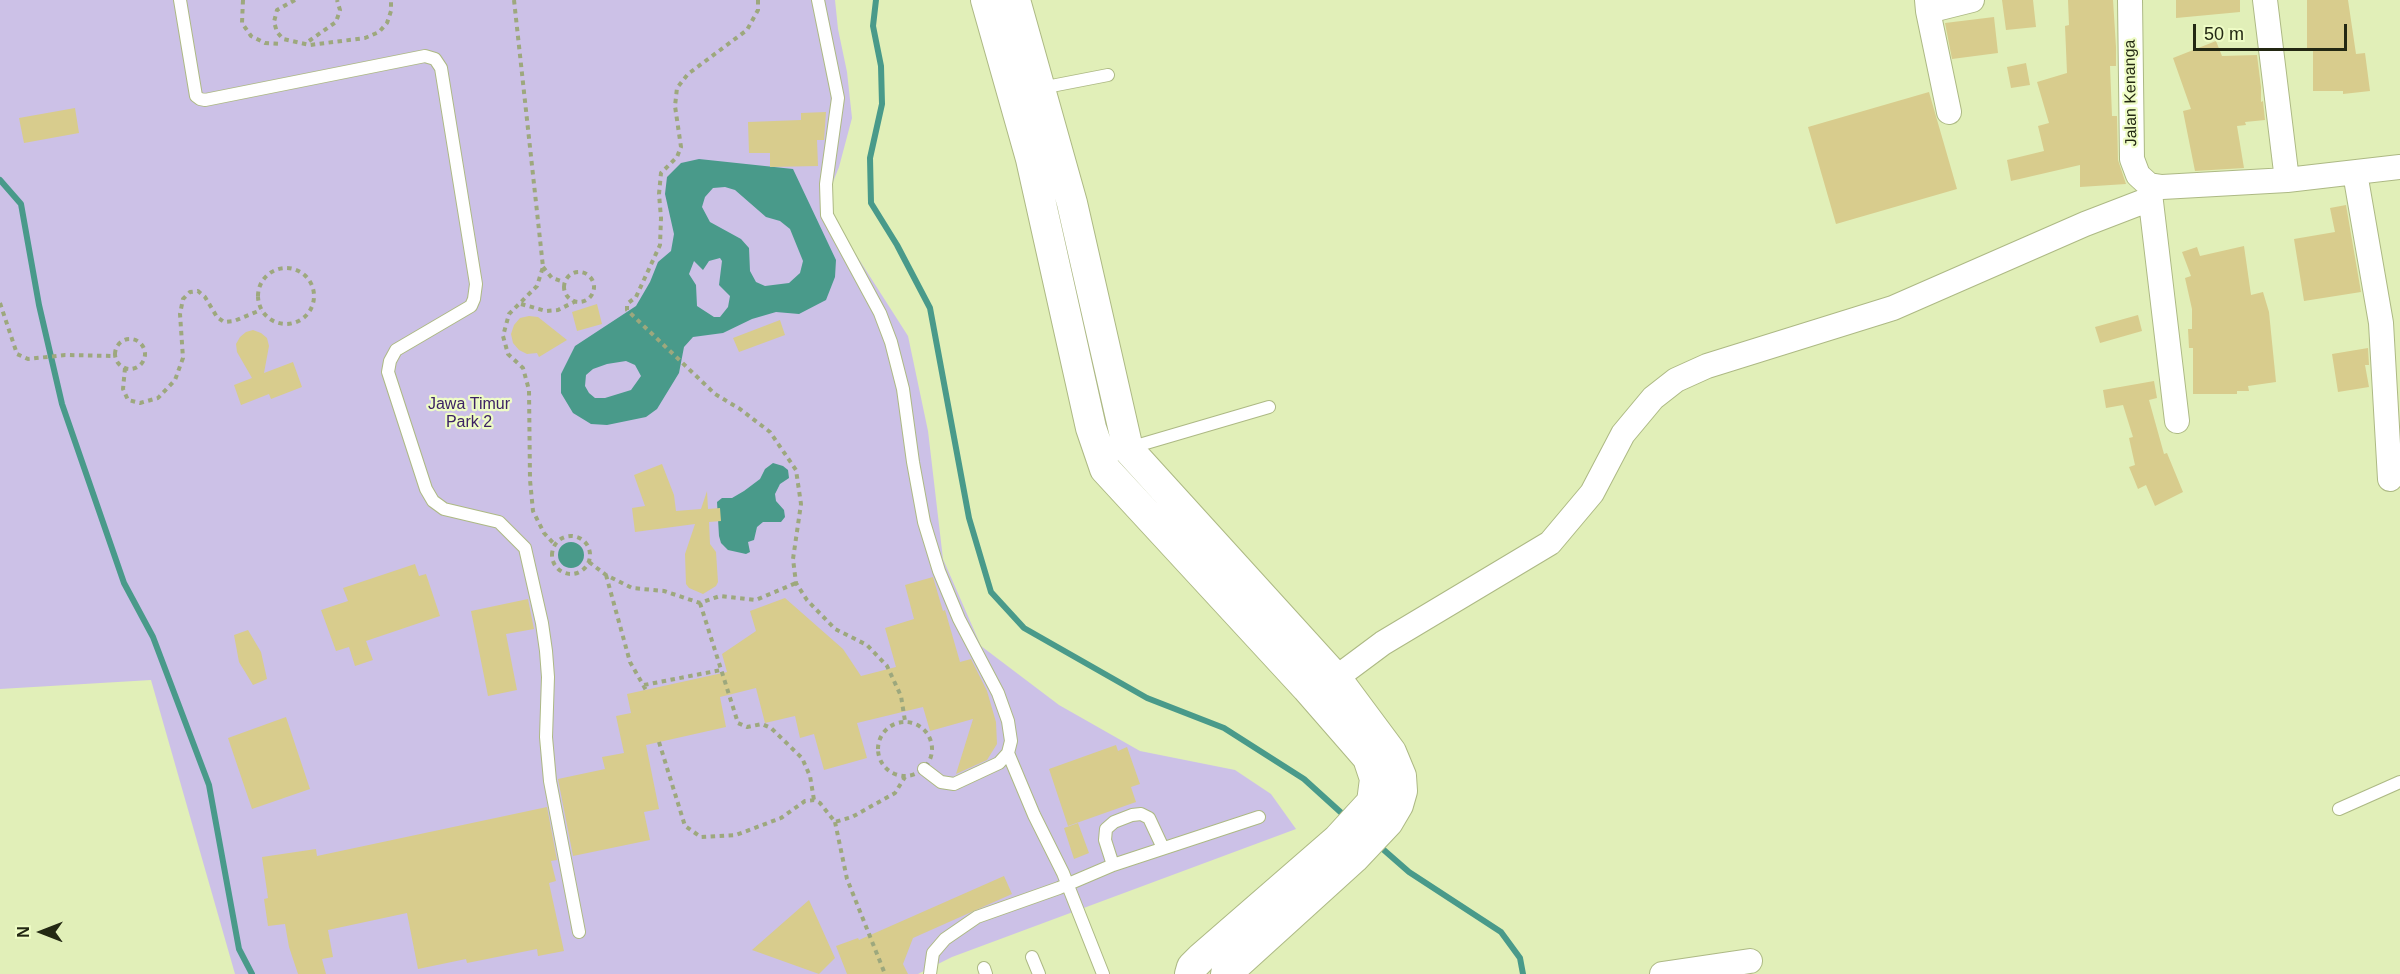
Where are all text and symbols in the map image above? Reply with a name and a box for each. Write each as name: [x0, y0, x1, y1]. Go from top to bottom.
scale bar: [2196, 12, 2350, 50]
text: 50 m: [2204, 24, 2244, 44]
street label: Jalan Kenanga: [2120, 39, 2142, 147]
park label: Jawa Timur Park 2: [428, 395, 510, 433]
north arrow: [12, 902, 72, 962]
text: N: [15, 926, 32, 938]

